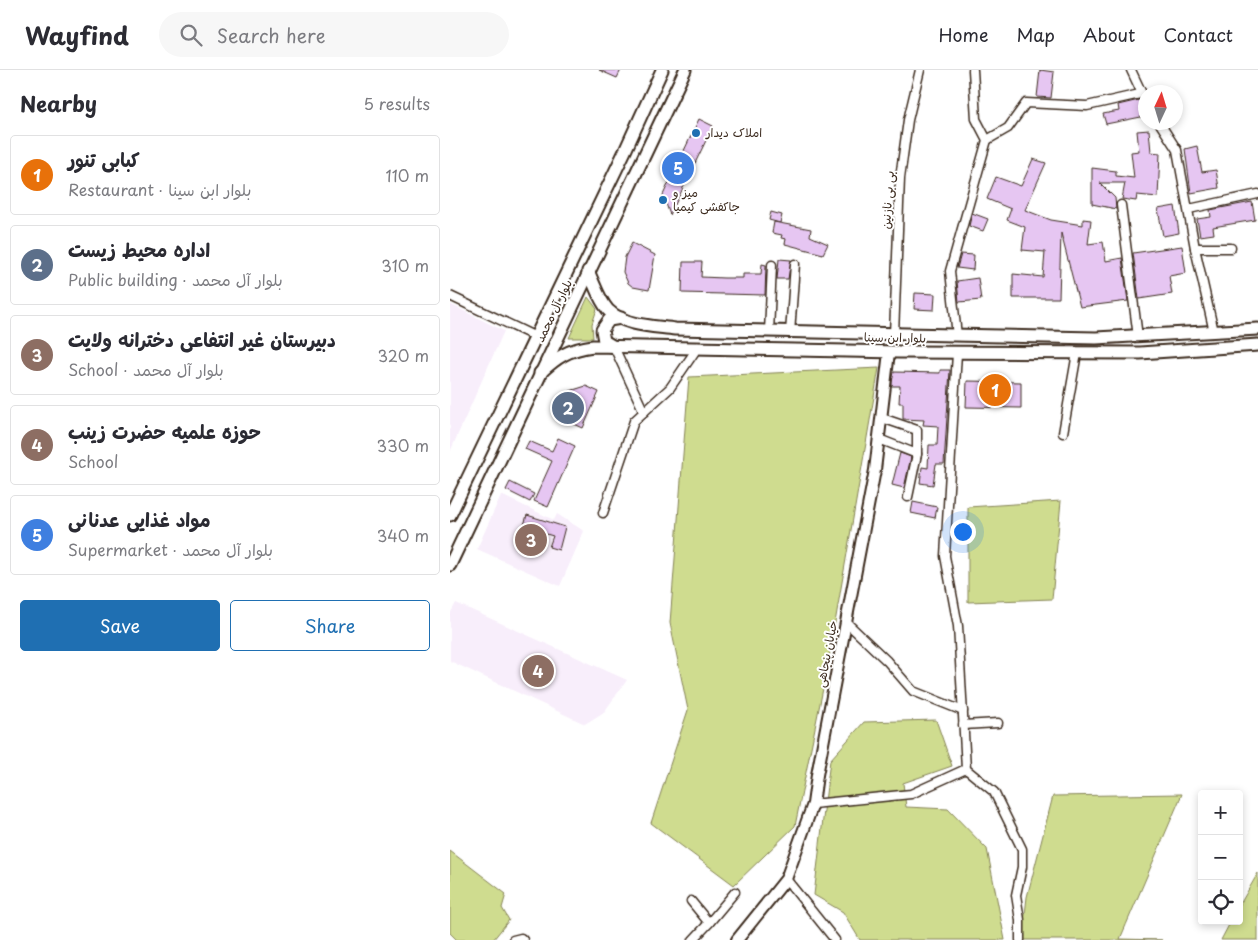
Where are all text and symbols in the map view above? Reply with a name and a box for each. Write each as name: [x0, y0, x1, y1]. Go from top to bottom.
search box: [159, 12, 509, 57]
text: Wayfind: [25, 17, 129, 53]
icon: search: [177, 21, 205, 49]
text: Search here: [217, 21, 325, 49]
text: Home: [938, 21, 988, 48]
text: Map: [1016, 21, 1055, 48]
text: About: [1083, 21, 1135, 48]
text: Contact: [1163, 21, 1233, 48]
north arrow: [1138, 85, 1183, 130]
text: Nearby: [20, 87, 97, 119]
text: 5 results: [363, 91, 430, 115]
place label: املاک دیدار: [705, 123, 762, 141]
marker: املاک دیدار: [690, 127, 702, 139]
text: کبابی تنور: [68, 145, 140, 173]
pin: 5: [662, 149, 694, 187]
text: 1: [33, 163, 41, 187]
text: 110 m: [386, 163, 429, 187]
street label: بی بی نازنین: [876, 170, 898, 230]
text: Restaurant · بلوار ابن سینا: [68, 177, 251, 201]
place label: میز و جاکفشی کیمیا: [672, 183, 740, 215]
marker: میز و جاکفشی کیمیا: [657, 194, 669, 206]
text: اداره محیط زیست: [68, 235, 210, 263]
text: 2: [31, 253, 43, 277]
text: 310 m: [381, 253, 429, 277]
text: Public building · بلوار آل محمد: [68, 267, 283, 291]
street label: بلوار آل محمد: [530, 276, 576, 345]
text: دبیرستان غیر انتفاعی دخترانه ولایت: [68, 325, 336, 353]
street label: بلوار ابن سینا: [864, 327, 926, 347]
text: 3: [32, 343, 42, 367]
text: 320 m: [378, 343, 429, 367]
text: School · بلوار آل محمد: [68, 357, 224, 381]
pin: 1: [979, 371, 1011, 409]
pin: 2: [552, 389, 584, 427]
text: حوزه علمیه حضرت زینب: [68, 417, 261, 445]
text: 4: [32, 433, 42, 457]
text: 330 m: [376, 433, 429, 457]
text: School: [68, 449, 118, 473]
text: مواد غذایی عدنانی: [68, 505, 211, 533]
your location: [950, 519, 976, 545]
pin: 3: [515, 521, 547, 559]
text: 5: [32, 523, 42, 547]
text: 340 m: [377, 523, 429, 547]
text: Supermarket · بلوار آل محمد: [68, 537, 273, 561]
button: Save: [20, 600, 220, 651]
button: Share: [230, 600, 430, 651]
street label: خیابان پنجاهی: [811, 619, 841, 689]
pin: 4: [522, 652, 554, 690]
map controls: [1198, 790, 1243, 925]
button: +: [1198, 790, 1243, 835]
button: −: [1198, 835, 1243, 880]
button: locate: [1198, 880, 1243, 925]

